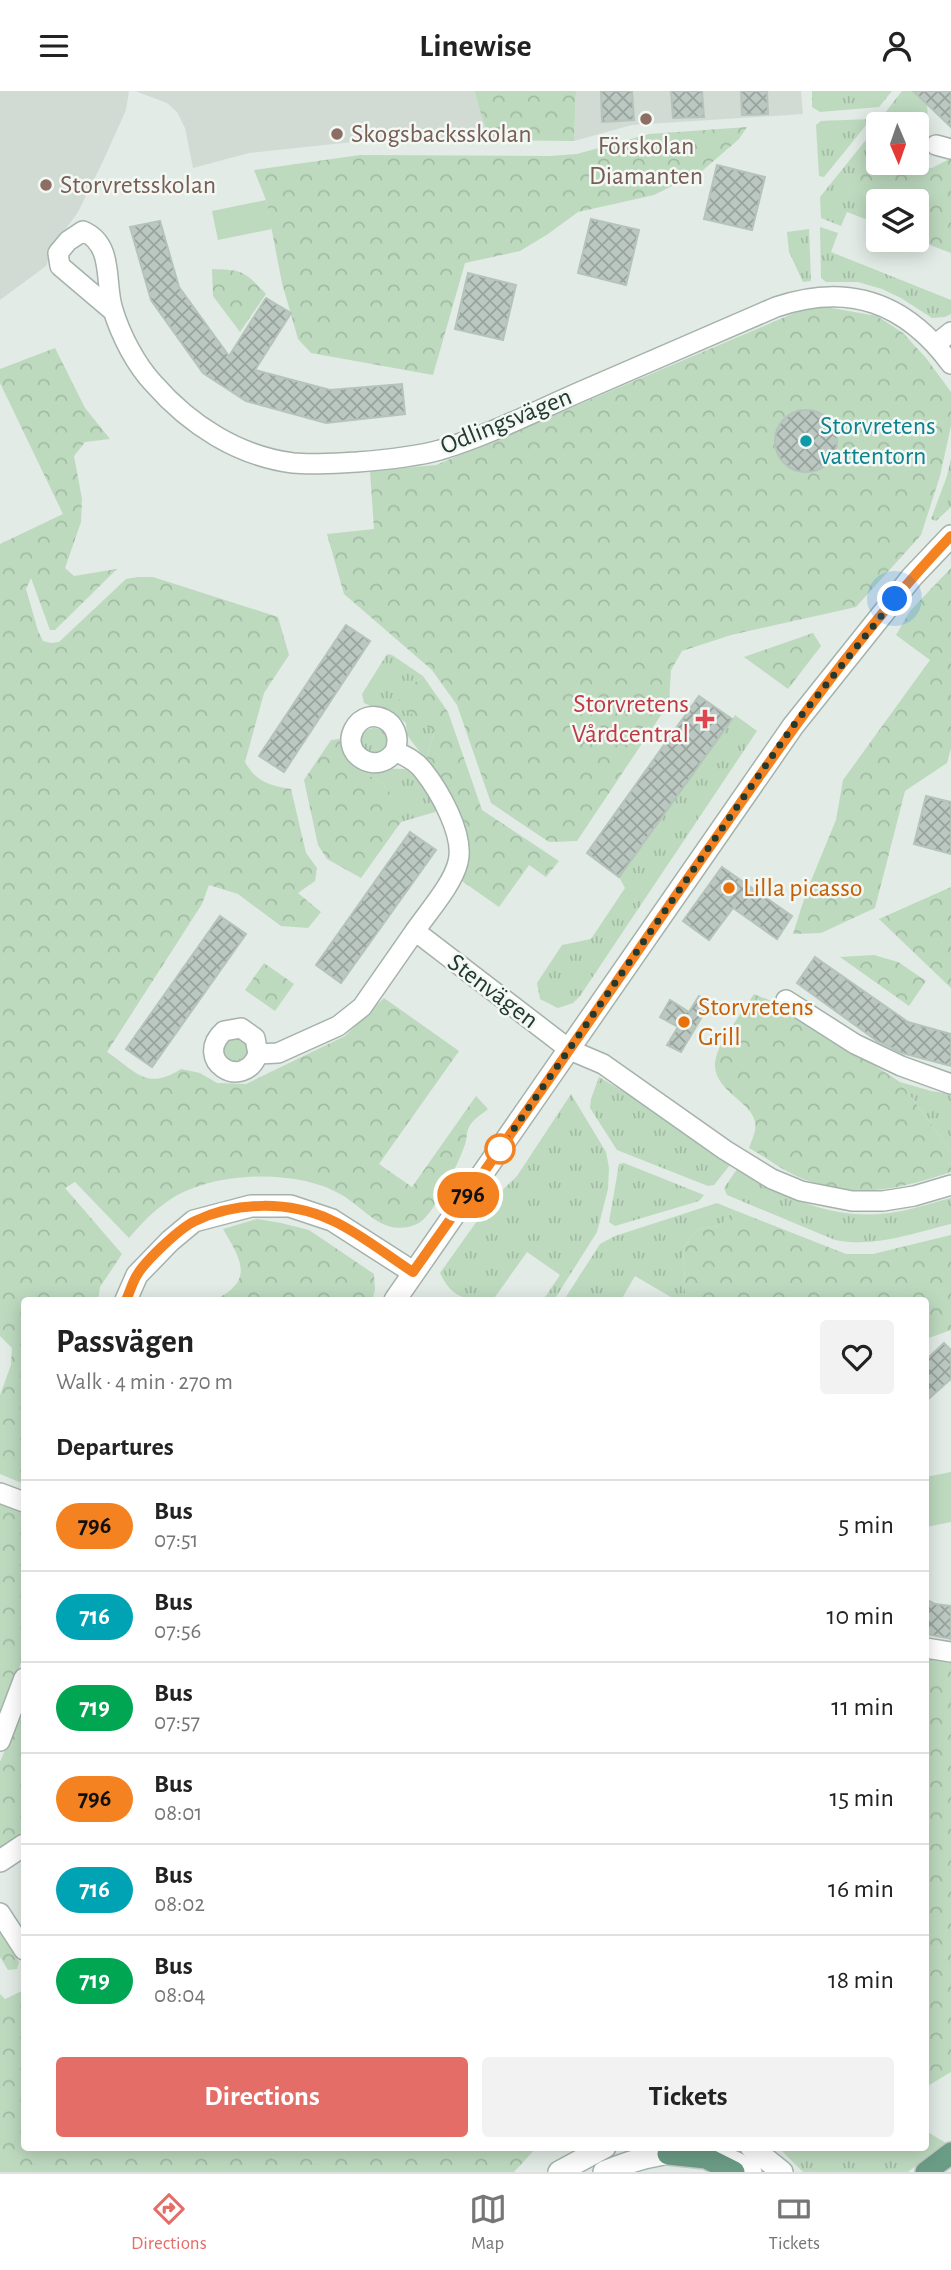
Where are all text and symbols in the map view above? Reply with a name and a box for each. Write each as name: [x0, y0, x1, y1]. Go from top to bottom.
icon: menu: [35, 27, 73, 65]
icon: person: [878, 27, 916, 65]
text: Linewise: [419, 30, 532, 62]
marker: Förskolan Diamanten: [638, 111, 654, 127]
north arrow: [866, 112, 929, 175]
map controls: [866, 112, 929, 252]
place label: Skogsbacksskolan: [351, 121, 532, 147]
marker: Skogsbacksskolan: [329, 126, 345, 142]
place label: Förskolan Diamanten: [589, 133, 703, 189]
place label: Storvretsskolan: [60, 172, 216, 198]
marker: Storvretsskolan: [38, 177, 54, 193]
button: layers: [866, 189, 929, 252]
street label: Odlingsvägen: [437, 383, 575, 459]
place label: Storvretens vattentorn: [820, 413, 936, 469]
marker: Storvretens vattentorn: [798, 433, 814, 449]
your location: [877, 581, 912, 616]
place label: Storvretens Vårdcentral: [572, 691, 689, 747]
marker: Storvretens Vårdcentral: [695, 709, 715, 729]
place label: Lilla picasso: [743, 875, 863, 901]
marker: Lilla picasso: [721, 880, 737, 896]
street label: Stenvägen: [443, 949, 543, 1033]
place label: Storvretens Grill: [698, 994, 814, 1050]
marker: Storvretens Grill: [676, 1014, 692, 1030]
unlabelled marker: [485, 1134, 515, 1164]
line badge: 796: [428, 1172, 508, 1218]
text: 796: [451, 1183, 485, 1207]
button: heart: [820, 1320, 894, 1394]
text: Passvägen: [56, 1326, 194, 1359]
text: Walk · 4 min · 270 m: [56, 1371, 233, 1394]
text: Departures: [56, 1434, 174, 1460]
text: Bus: [154, 1498, 193, 1524]
text: 5 min: [838, 1512, 894, 1538]
text: 796: [78, 1514, 111, 1538]
text: 07:51: [154, 1529, 199, 1552]
text: Bus: [154, 1589, 193, 1615]
text: 10 min: [827, 1603, 894, 1629]
text: 716: [79, 1605, 110, 1629]
text: 07:56: [154, 1620, 201, 1643]
text: Bus: [154, 1680, 193, 1706]
text: 11 min: [831, 1694, 894, 1720]
text: 719: [79, 1696, 110, 1720]
text: 07:57: [154, 1711, 200, 1734]
text: Bus: [154, 1771, 193, 1797]
text: 15 min: [829, 1785, 894, 1811]
text: 796: [78, 1787, 111, 1811]
text: 08:01: [154, 1802, 202, 1825]
text: Bus: [154, 1862, 193, 1888]
text: 16 min: [828, 1876, 894, 1902]
text: 716: [79, 1878, 110, 1902]
text: 08:02: [154, 1893, 205, 1916]
text: Bus: [154, 1953, 193, 1979]
text: 18 min: [828, 1967, 894, 1993]
text: 719: [79, 1969, 110, 1993]
text: 08:04: [154, 1984, 206, 2007]
button: Directions: [56, 2057, 468, 2137]
button: Tickets: [482, 2057, 894, 2137]
tab: Directions: [131, 2190, 207, 2255]
tab: Map: [469, 2190, 507, 2255]
tab: Tickets: [769, 2190, 820, 2255]

